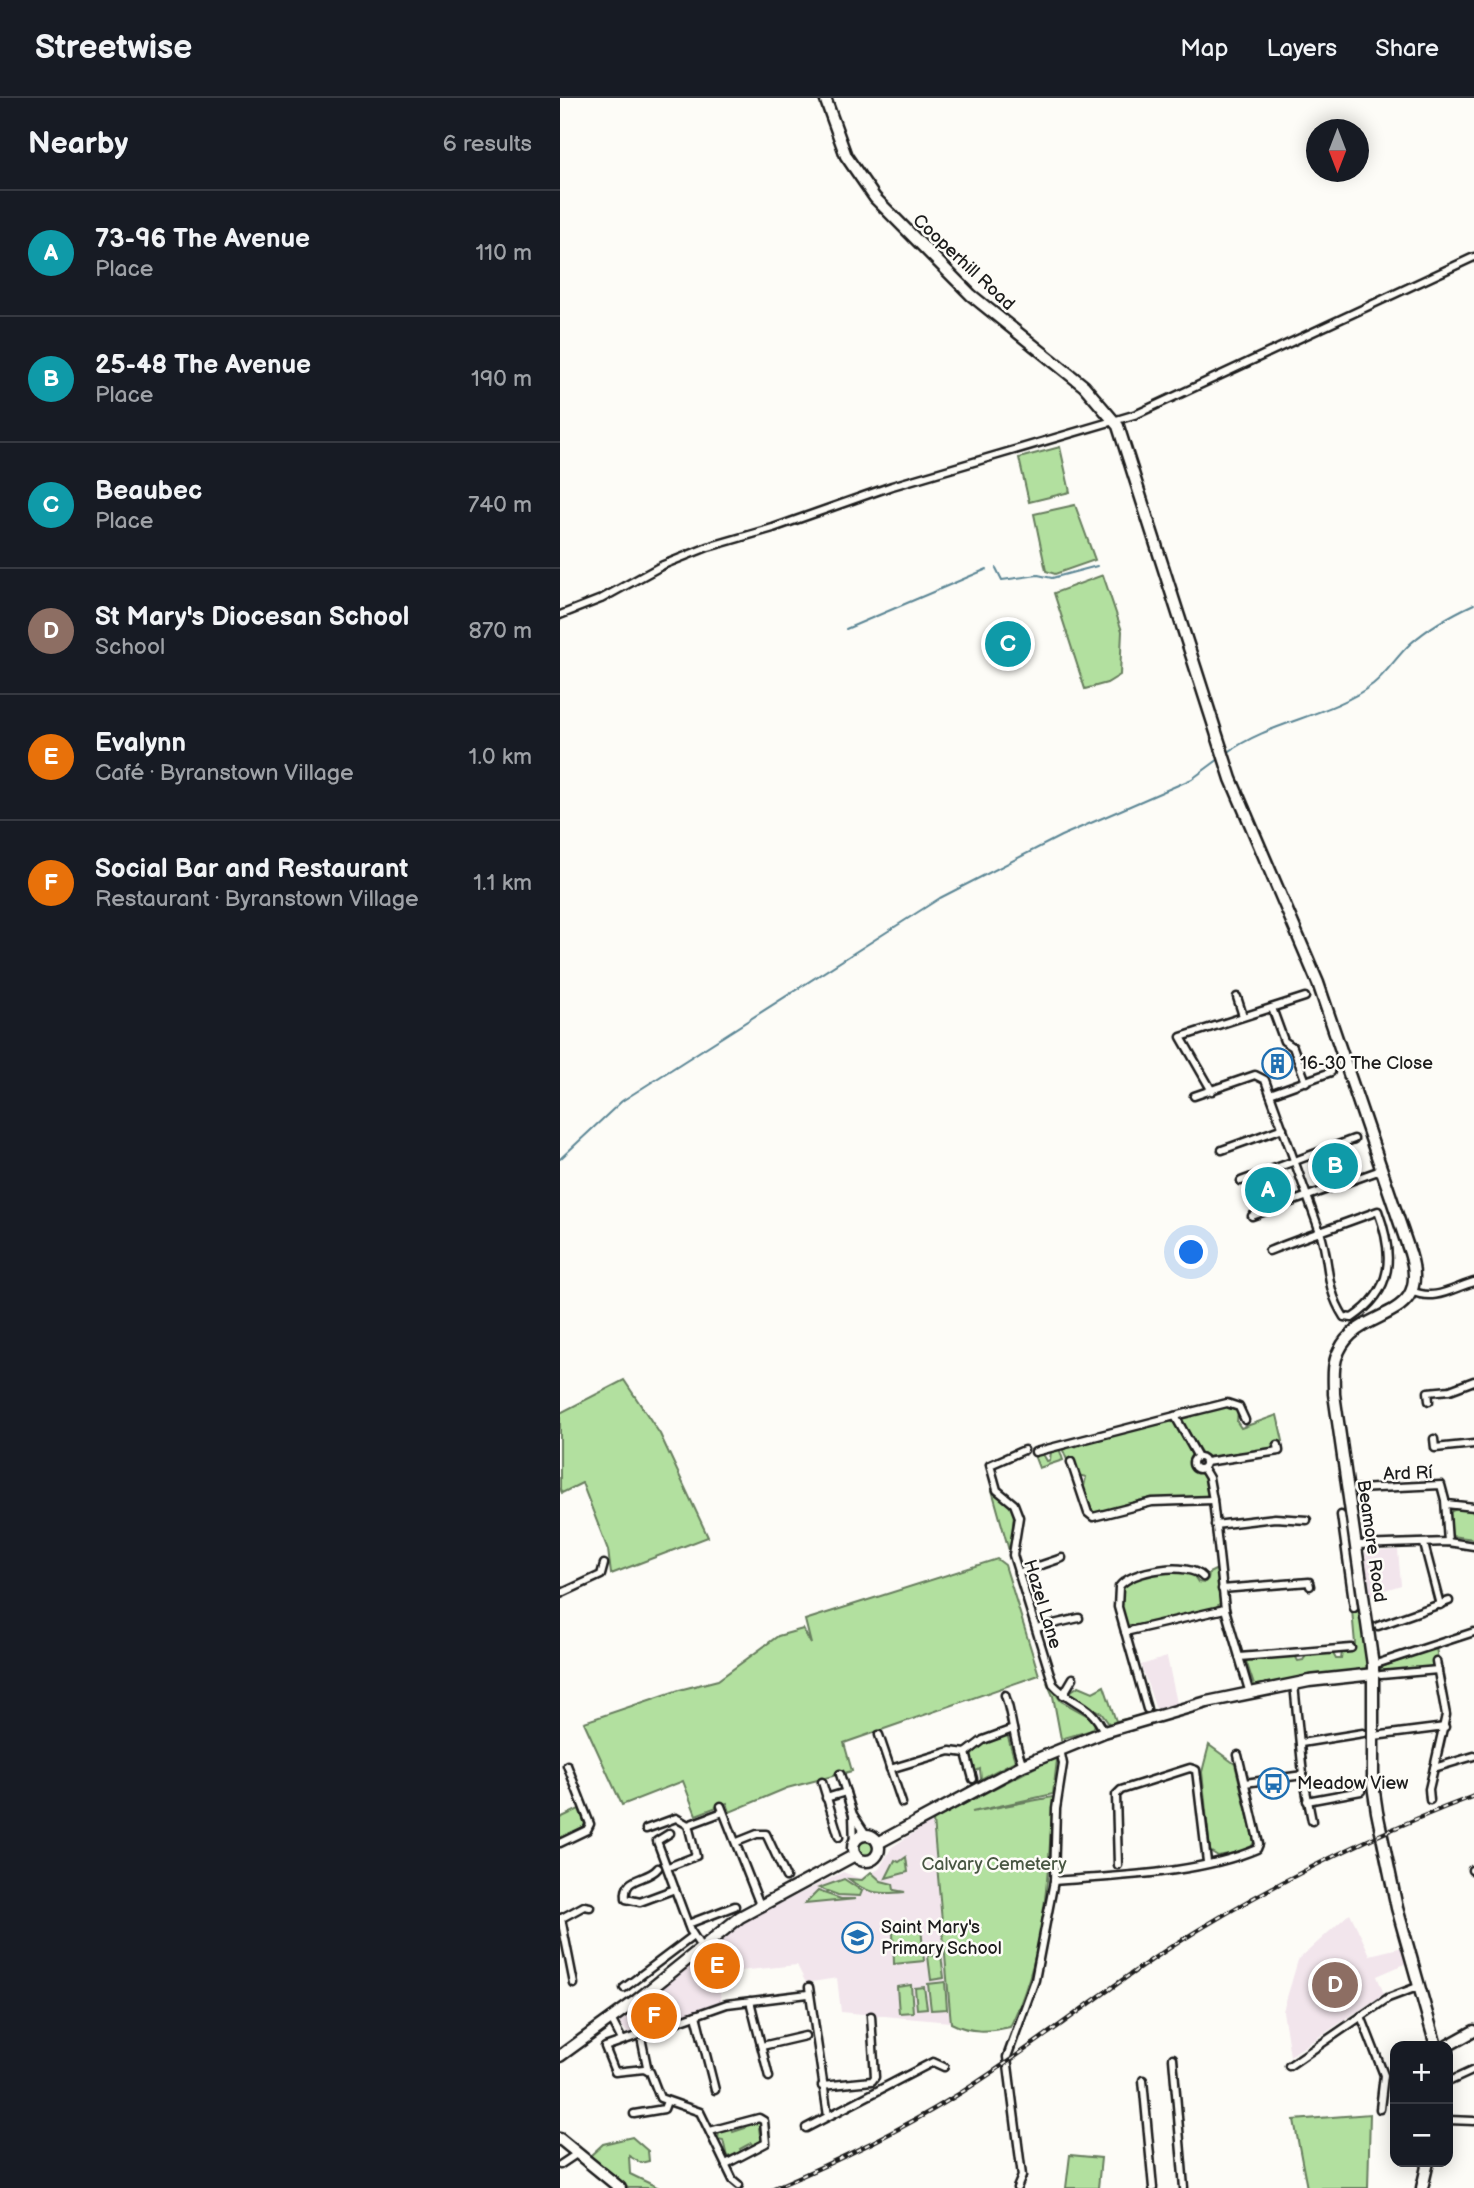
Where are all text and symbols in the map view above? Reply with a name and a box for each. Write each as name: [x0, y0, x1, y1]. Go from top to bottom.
text: Streetwise: [35, 28, 192, 68]
text: Map: [1180, 34, 1228, 63]
text: Layers: [1266, 34, 1337, 63]
text: Share: [1375, 34, 1439, 63]
north arrow: [1306, 119, 1369, 182]
text: Nearby: [28, 126, 128, 162]
text: 6 results: [443, 130, 532, 158]
street label: Cooperhill Road: [908, 210, 1019, 315]
text: 73-96 The Avenue: [95, 224, 310, 255]
text: A: [44, 239, 58, 267]
text: 110 m: [475, 239, 532, 267]
text: Place: [95, 255, 153, 283]
text: 25-48 The Avenue: [95, 350, 311, 381]
text: B: [43, 365, 59, 393]
text: 190 m: [471, 365, 532, 393]
text: Place: [95, 381, 153, 409]
text: Beaubec: [95, 476, 202, 507]
text: C: [43, 491, 59, 519]
text: 740 m: [468, 491, 532, 519]
text: Place: [95, 507, 153, 535]
text: St Mary's Diocesan School: [95, 602, 409, 633]
text: D: [43, 617, 59, 645]
text: 870 m: [469, 617, 532, 645]
pin: C: [985, 618, 1031, 670]
text: School: [95, 633, 165, 661]
text: Evalynn: [95, 728, 186, 759]
text: E: [44, 743, 58, 771]
text: 1.0 km: [469, 743, 532, 771]
text: Café · Byranstown Village: [95, 759, 354, 787]
text: Social Bar and Restaurant: [95, 854, 408, 885]
text: F: [44, 869, 58, 897]
text: 1.1 km: [473, 869, 532, 897]
text: Restaurant · Byranstown Village: [95, 885, 419, 913]
building icon: 16-30 The Close: [1260, 1046, 1294, 1080]
place label: 16-30 The Close: [1300, 1053, 1433, 1074]
pin: B: [1312, 1140, 1358, 1192]
pin: A: [1245, 1164, 1291, 1216]
your location: [1174, 1235, 1208, 1269]
street label: Ard Rí: [1383, 1462, 1434, 1485]
street label: Beamore Road: [1353, 1478, 1390, 1604]
street label: Hazel Lane: [1019, 1557, 1066, 1652]
bus stop icon: Meadow View: [1257, 1766, 1291, 1800]
place label: Meadow View: [1297, 1773, 1408, 1794]
park label: Calvary Cemetery: [921, 1854, 1067, 1875]
place label: Saint Mary's Primary School: [881, 1917, 1002, 1959]
school or university icon: Saint Mary's Primary School: [841, 1920, 875, 1954]
pin: E: [694, 1940, 740, 1992]
pin: D: [1312, 1959, 1358, 2011]
pin: F: [631, 1990, 677, 2042]
map controls: [1390, 2041, 1453, 2167]
button: +: [1390, 2041, 1453, 2104]
button: −: [1390, 2104, 1453, 2167]

